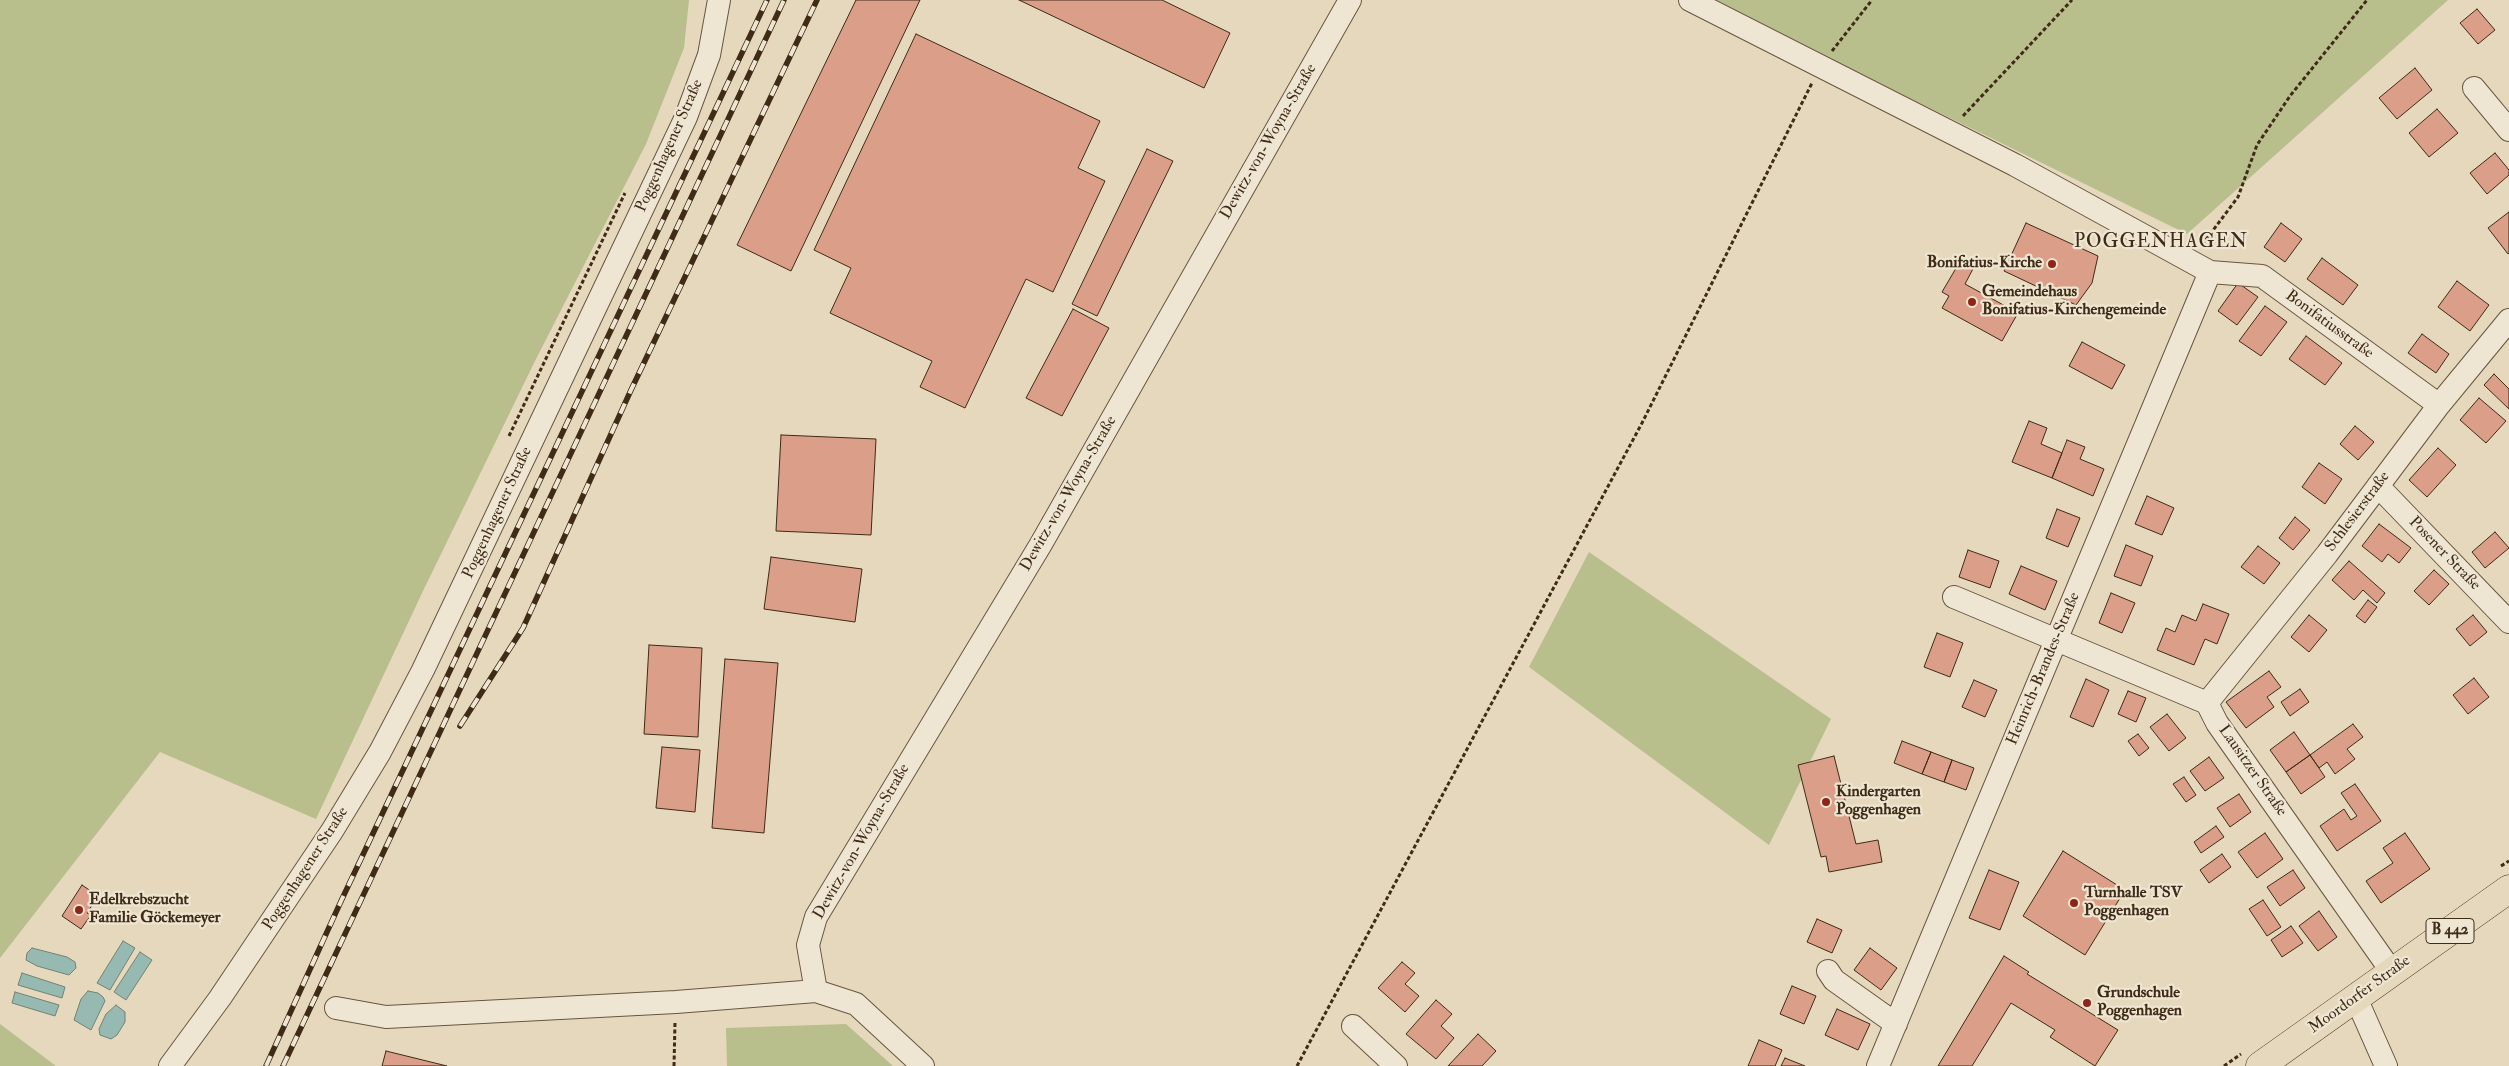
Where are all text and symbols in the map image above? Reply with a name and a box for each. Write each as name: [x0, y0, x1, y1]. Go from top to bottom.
street label: Dewitz-von-Woyna-Straße: [1217, 61, 1321, 223]
street label: Poggenhagener Straße: [632, 77, 708, 215]
district label: POGGENHAGEN: [2073, 232, 2249, 254]
place label: Bonifatius-Kirche: [1927, 254, 2042, 274]
marker: Bonifatius-Kirche: [2046, 258, 2058, 270]
place label: Gemeindehaus Bonifatius-Kirchengemeinde: [1982, 283, 2166, 321]
street label: Bonifatiusstraße: [2281, 287, 2377, 363]
marker: Gemeindehaus Bonifatius-Kirchengemeinde: [1966, 296, 1978, 308]
street label: Dewitz-von-Woyna-Straße: [1017, 413, 1121, 575]
street label: Poggenhagener Straße: [459, 444, 537, 582]
street label: Schlesierstraße: [2322, 468, 2394, 556]
street label: Posener Straße: [2404, 513, 2484, 595]
street label: Heinrich-Brandes-Straße: [2003, 590, 2085, 748]
street label: Lausitzer Straße: [2213, 722, 2291, 820]
street label: Dewitz-von-Woyna-Straße: [810, 761, 914, 923]
place label: Kindergarten Poggenhagen: [1836, 783, 1921, 821]
marker: Kindergarten Poggenhagen: [1820, 796, 1832, 808]
street label: Poggenhagener Straße: [259, 804, 353, 934]
place label: Turnhalle TSV Poggenhagen: [2084, 884, 2182, 922]
place label: Edelkrebszucht Familie Göckemeyer: [89, 891, 221, 929]
marker: Turnhalle TSV Poggenhagen: [2068, 897, 2080, 909]
marker: Edelkrebszucht Familie Göckemeyer: [73, 904, 85, 916]
road number: B 442: [2426, 918, 2474, 944]
street label: Moordorfer Straße: [2305, 952, 2415, 1038]
place label: Grundschule Poggenhagen: [2097, 984, 2182, 1022]
marker: Grundschule Poggenhagen: [2081, 997, 2093, 1009]

